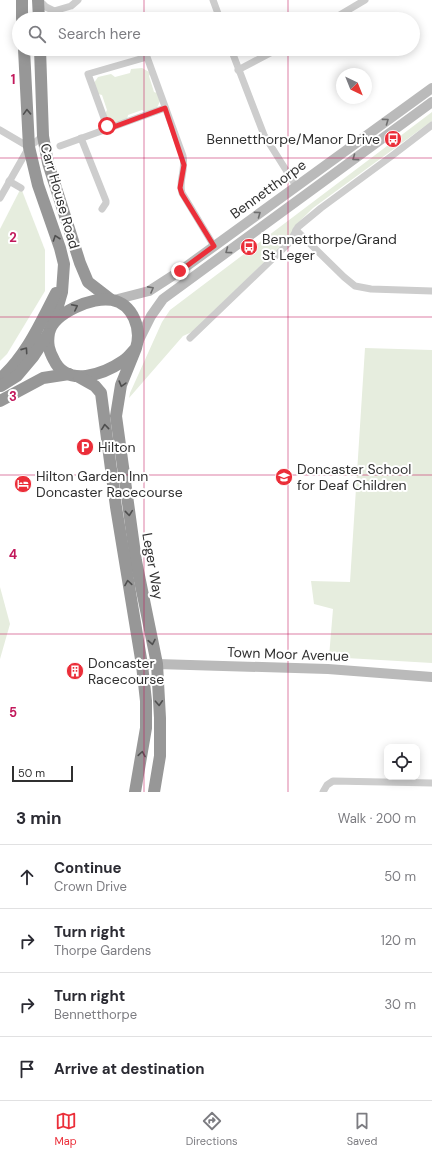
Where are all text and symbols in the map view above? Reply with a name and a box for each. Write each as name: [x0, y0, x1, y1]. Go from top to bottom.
search box: [12, 12, 420, 56]
icon: search: [26, 23, 48, 45]
text: Search here: [58, 24, 141, 44]
north arrow: [336, 68, 372, 104]
text: 1: [11, 71, 15, 88]
one-way arrow: [23, 109, 32, 115]
route start: [98, 117, 116, 135]
one-way arrow: [381, 119, 388, 126]
bus stop icon: Bennetthorpe/Manor Drive: [383, 129, 403, 149]
place label: Bennetthorpe/Manor Drive: [207, 130, 380, 148]
street label: Carr House Road: [36, 141, 84, 251]
one-way arrow: [353, 153, 360, 160]
street label: Bennetthorpe: [227, 155, 309, 223]
one-way arrow: [253, 212, 260, 219]
text: 2: [9, 229, 17, 246]
place label: Bennetthorpe/Grand St Leger: [262, 230, 397, 264]
one-way arrow: [53, 234, 61, 241]
bus stop icon: Bennetthorpe/Grand St Leger: [239, 237, 259, 257]
one-way arrow: [225, 247, 232, 254]
route end: [171, 262, 189, 280]
one-way arrow: [147, 286, 154, 293]
one-way arrow: [71, 305, 79, 312]
one-way arrow: [20, 347, 27, 354]
one-way arrow: [118, 381, 127, 388]
text: 3: [9, 388, 17, 405]
one-way arrow: [101, 424, 110, 430]
parking icon: Hilton: [75, 437, 95, 457]
place label: Hilton: [98, 438, 136, 456]
place label: Doncaster School for Deaf Children: [297, 460, 411, 494]
place label: Hilton Garden Inn Doncaster Racecourse: [36, 467, 183, 501]
school or university icon: Doncaster School for Deaf Children: [274, 467, 294, 487]
hotel icon: Hilton Garden Inn Doncaster Racecourse: [13, 474, 33, 494]
one-way arrow: [124, 510, 133, 516]
street label: Leger Way: [138, 531, 168, 601]
text: 4: [9, 546, 17, 563]
one-way arrow: [124, 580, 133, 586]
one-way arrow: [148, 639, 156, 645]
street label: Town Moor Avenue: [227, 643, 349, 665]
place label: Doncaster Racecourse: [88, 654, 164, 688]
building icon: Doncaster Racecourse: [65, 661, 85, 681]
one-way arrow: [155, 700, 164, 706]
text: 5: [9, 704, 17, 721]
map controls: [384, 744, 420, 780]
button: locate: [384, 744, 420, 780]
one-way arrow: [137, 751, 146, 757]
scale bar: [12, 764, 73, 783]
text: 50 m: [18, 766, 45, 780]
text: 3 min: [16, 807, 61, 829]
text: Walk · 200 m: [338, 810, 416, 827]
text: Continue: [54, 858, 122, 878]
icon: ahead: [16, 866, 38, 888]
text: 50 m: [384, 868, 416, 885]
text: Crown Drive: [54, 878, 127, 895]
text: Turn right: [54, 922, 125, 942]
icon: right: [16, 930, 38, 952]
text: 120 m: [381, 932, 416, 949]
text: Thorpe Gardens: [54, 942, 151, 959]
text: Turn right: [54, 986, 125, 1006]
icon: right: [16, 994, 38, 1016]
text: 30 m: [384, 996, 416, 1013]
text: Bennetthorpe: [54, 1006, 137, 1023]
icon: arrive: [16, 1058, 38, 1080]
text: Arrive at destination: [54, 1059, 205, 1079]
tab: Map: [55, 1110, 77, 1148]
tab: Directions: [186, 1110, 238, 1148]
tab: Saved: [347, 1110, 377, 1148]

